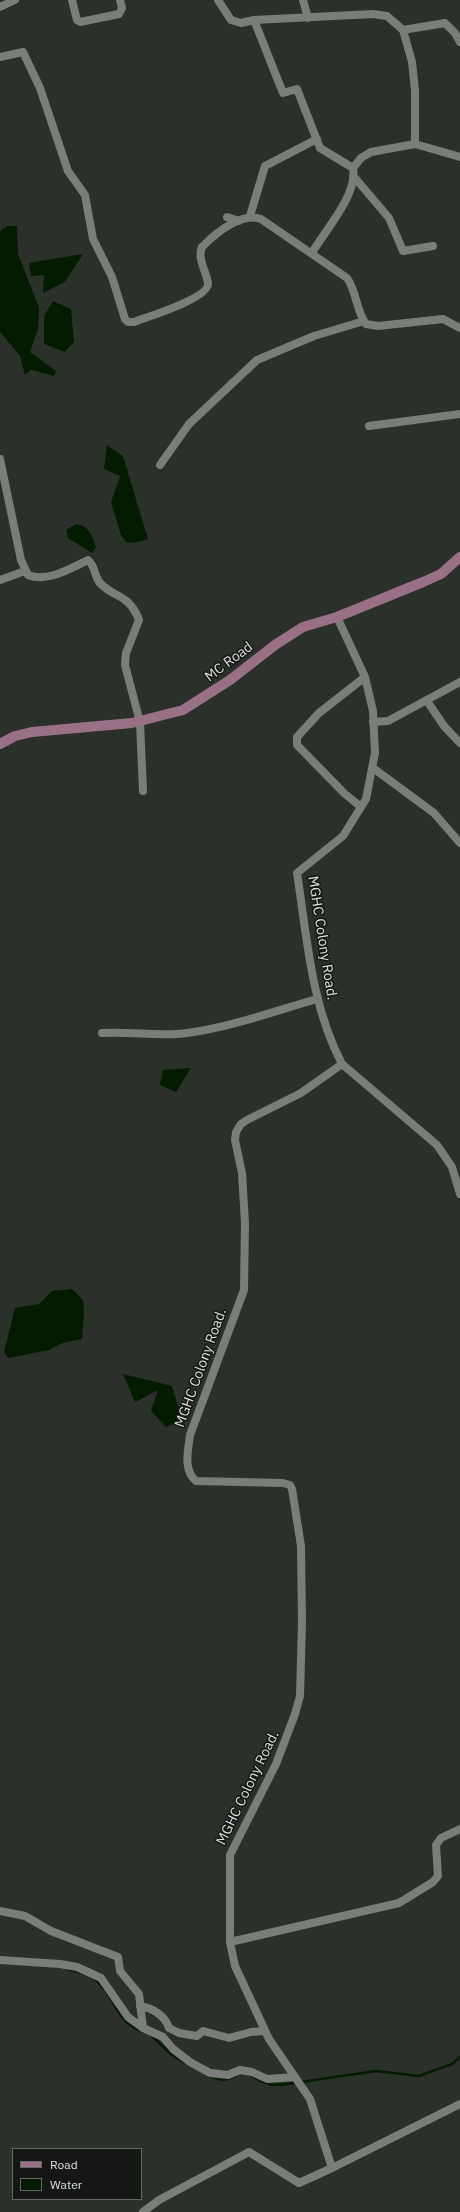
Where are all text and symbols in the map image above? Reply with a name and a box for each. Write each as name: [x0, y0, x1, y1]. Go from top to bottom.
street label: MC Road: [202, 639, 256, 685]
street label: MGHC Colony Road.: [304, 875, 340, 1001]
street label: MGHC Colony Road.: [172, 1306, 230, 1430]
street label: MGHC Colony Road.: [213, 1728, 283, 1848]
legend: [12, 2148, 142, 2200]
text: Road: [50, 2157, 78, 2172]
text: Water: [50, 2177, 82, 2192]

